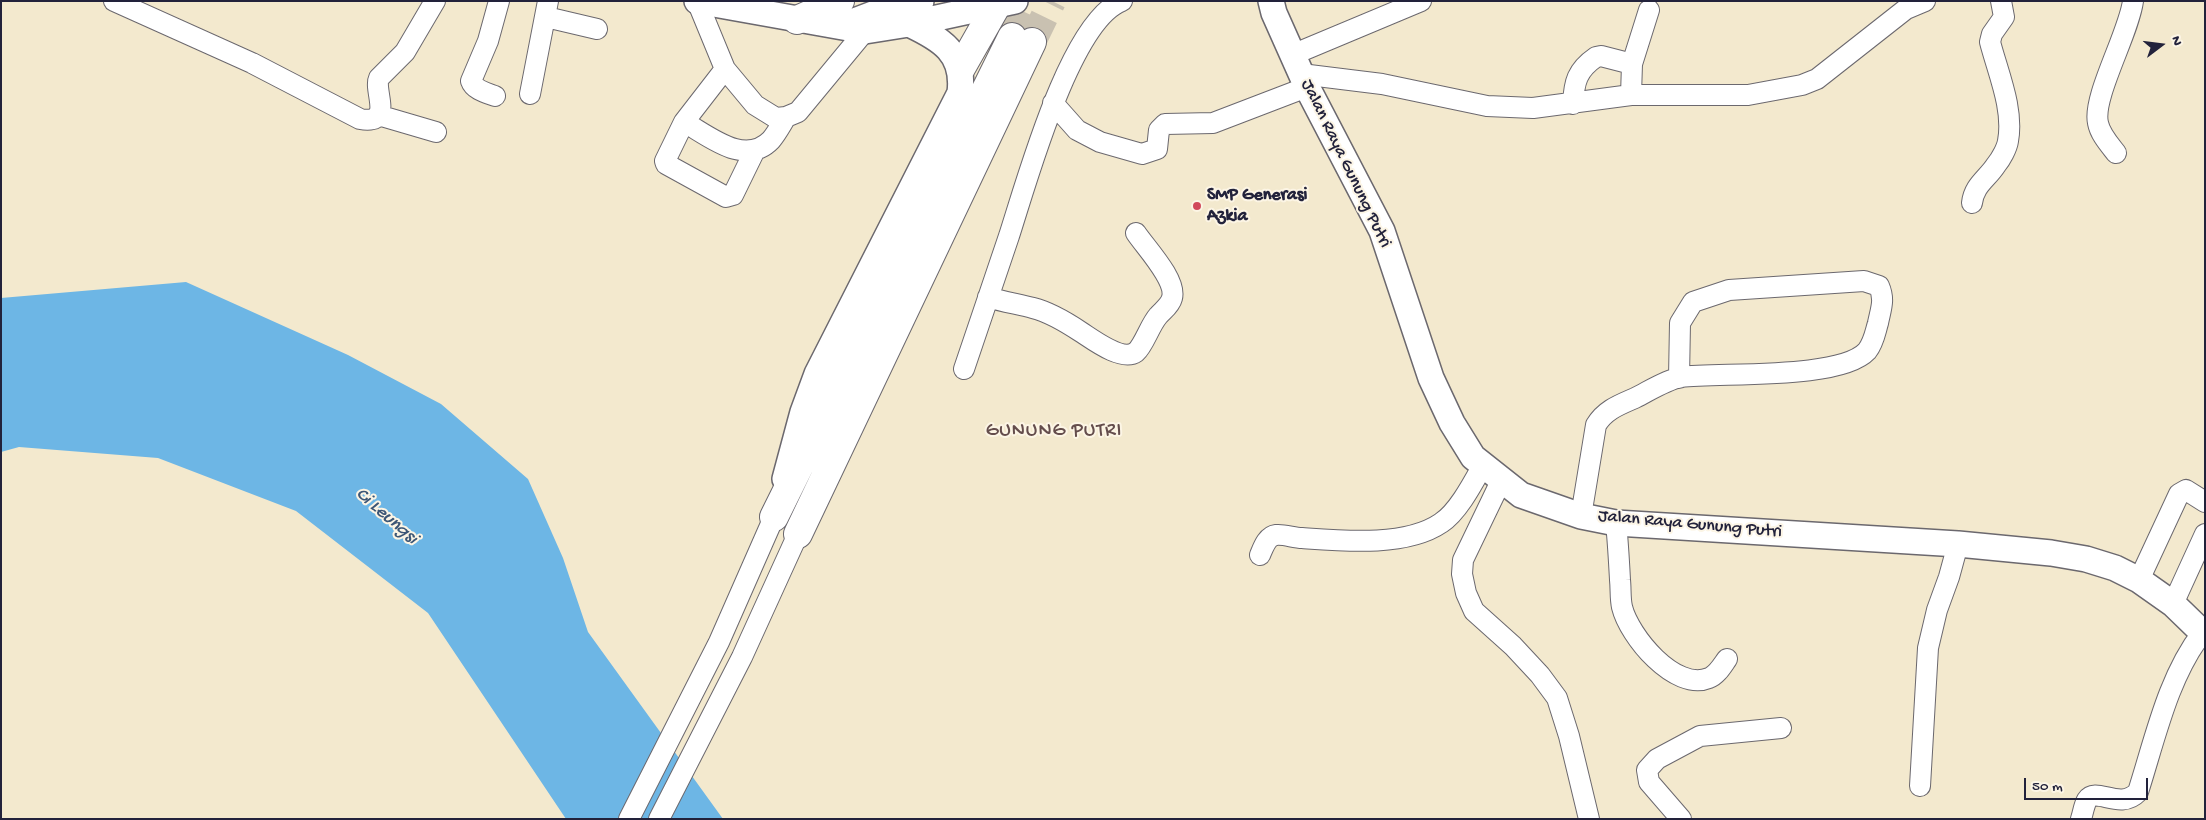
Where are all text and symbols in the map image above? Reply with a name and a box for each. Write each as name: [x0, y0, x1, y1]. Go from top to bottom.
north arrow: [2136, 20, 2186, 70]
text: N: [2167, 34, 2185, 48]
street label: Jalan Raya Gunung Putri: [1295, 76, 1395, 252]
place label: SMP Generasi Azkia: [1207, 185, 1307, 228]
marker: SMP Generasi Azkia: [1191, 200, 1203, 212]
district label: GUNUNG PUTRI: [984, 420, 1124, 444]
water label: Ci Leungsi: [350, 484, 422, 550]
street label: Jalan Raya Gunung Putri: [1597, 506, 1783, 544]
scale bar: [2026, 768, 2150, 800]
text: 50 m: [2032, 778, 2063, 796]

